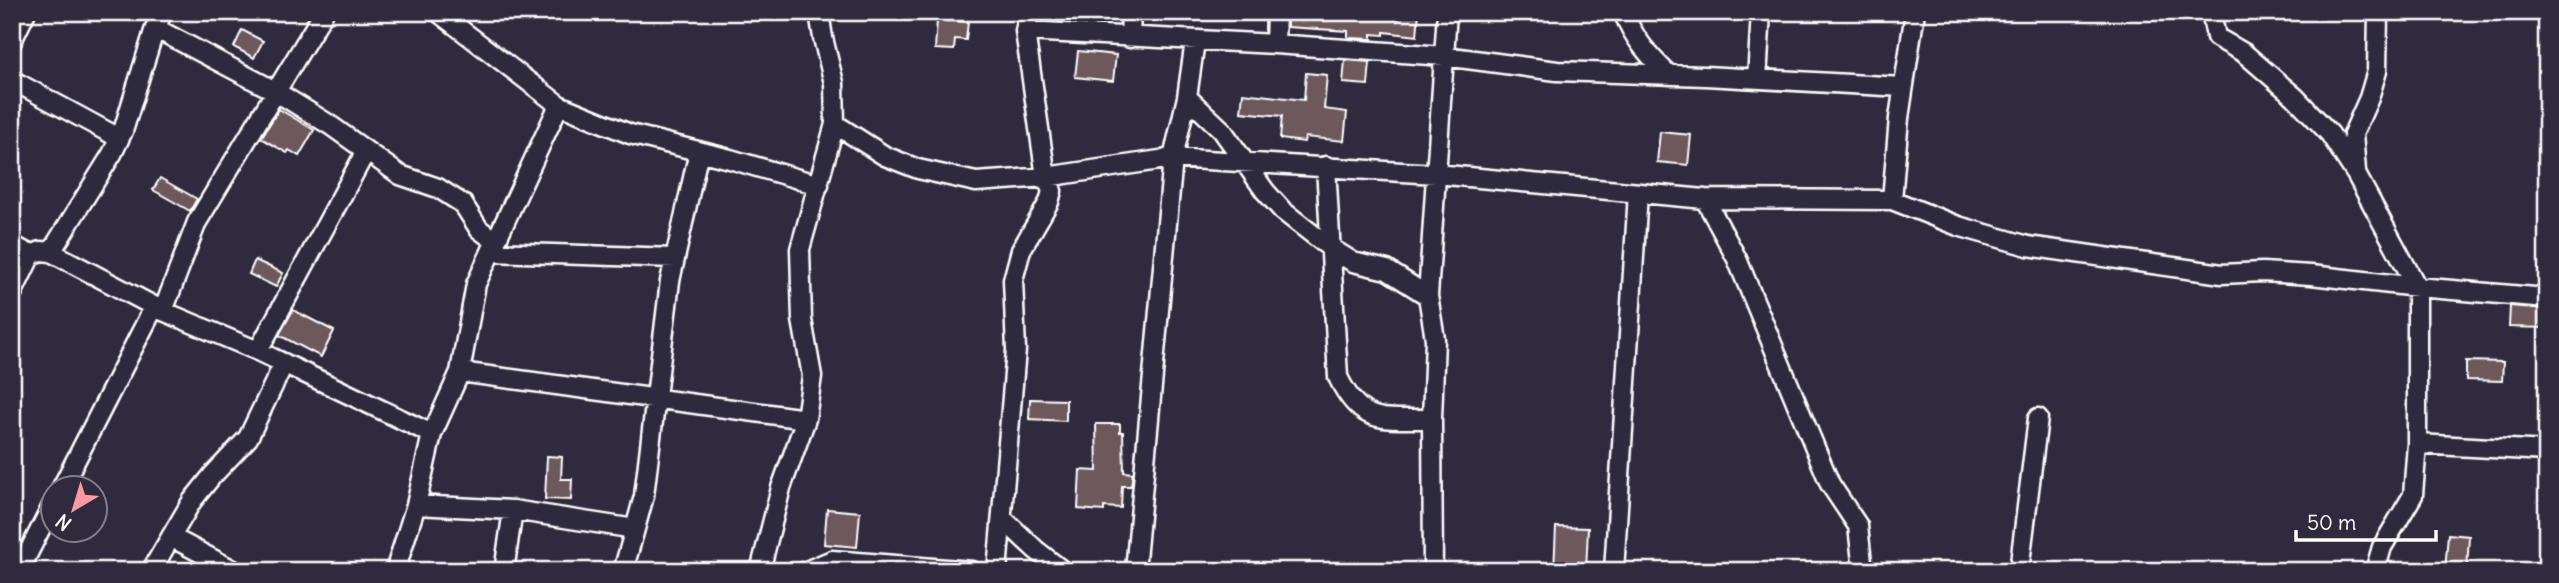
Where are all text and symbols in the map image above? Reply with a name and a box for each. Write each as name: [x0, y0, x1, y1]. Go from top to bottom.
north arrow: [38, 475, 108, 544]
scale bar: [2296, 499, 2436, 543]
text: N: [51, 509, 76, 536]
text: 50 m: [2307, 509, 2356, 536]

